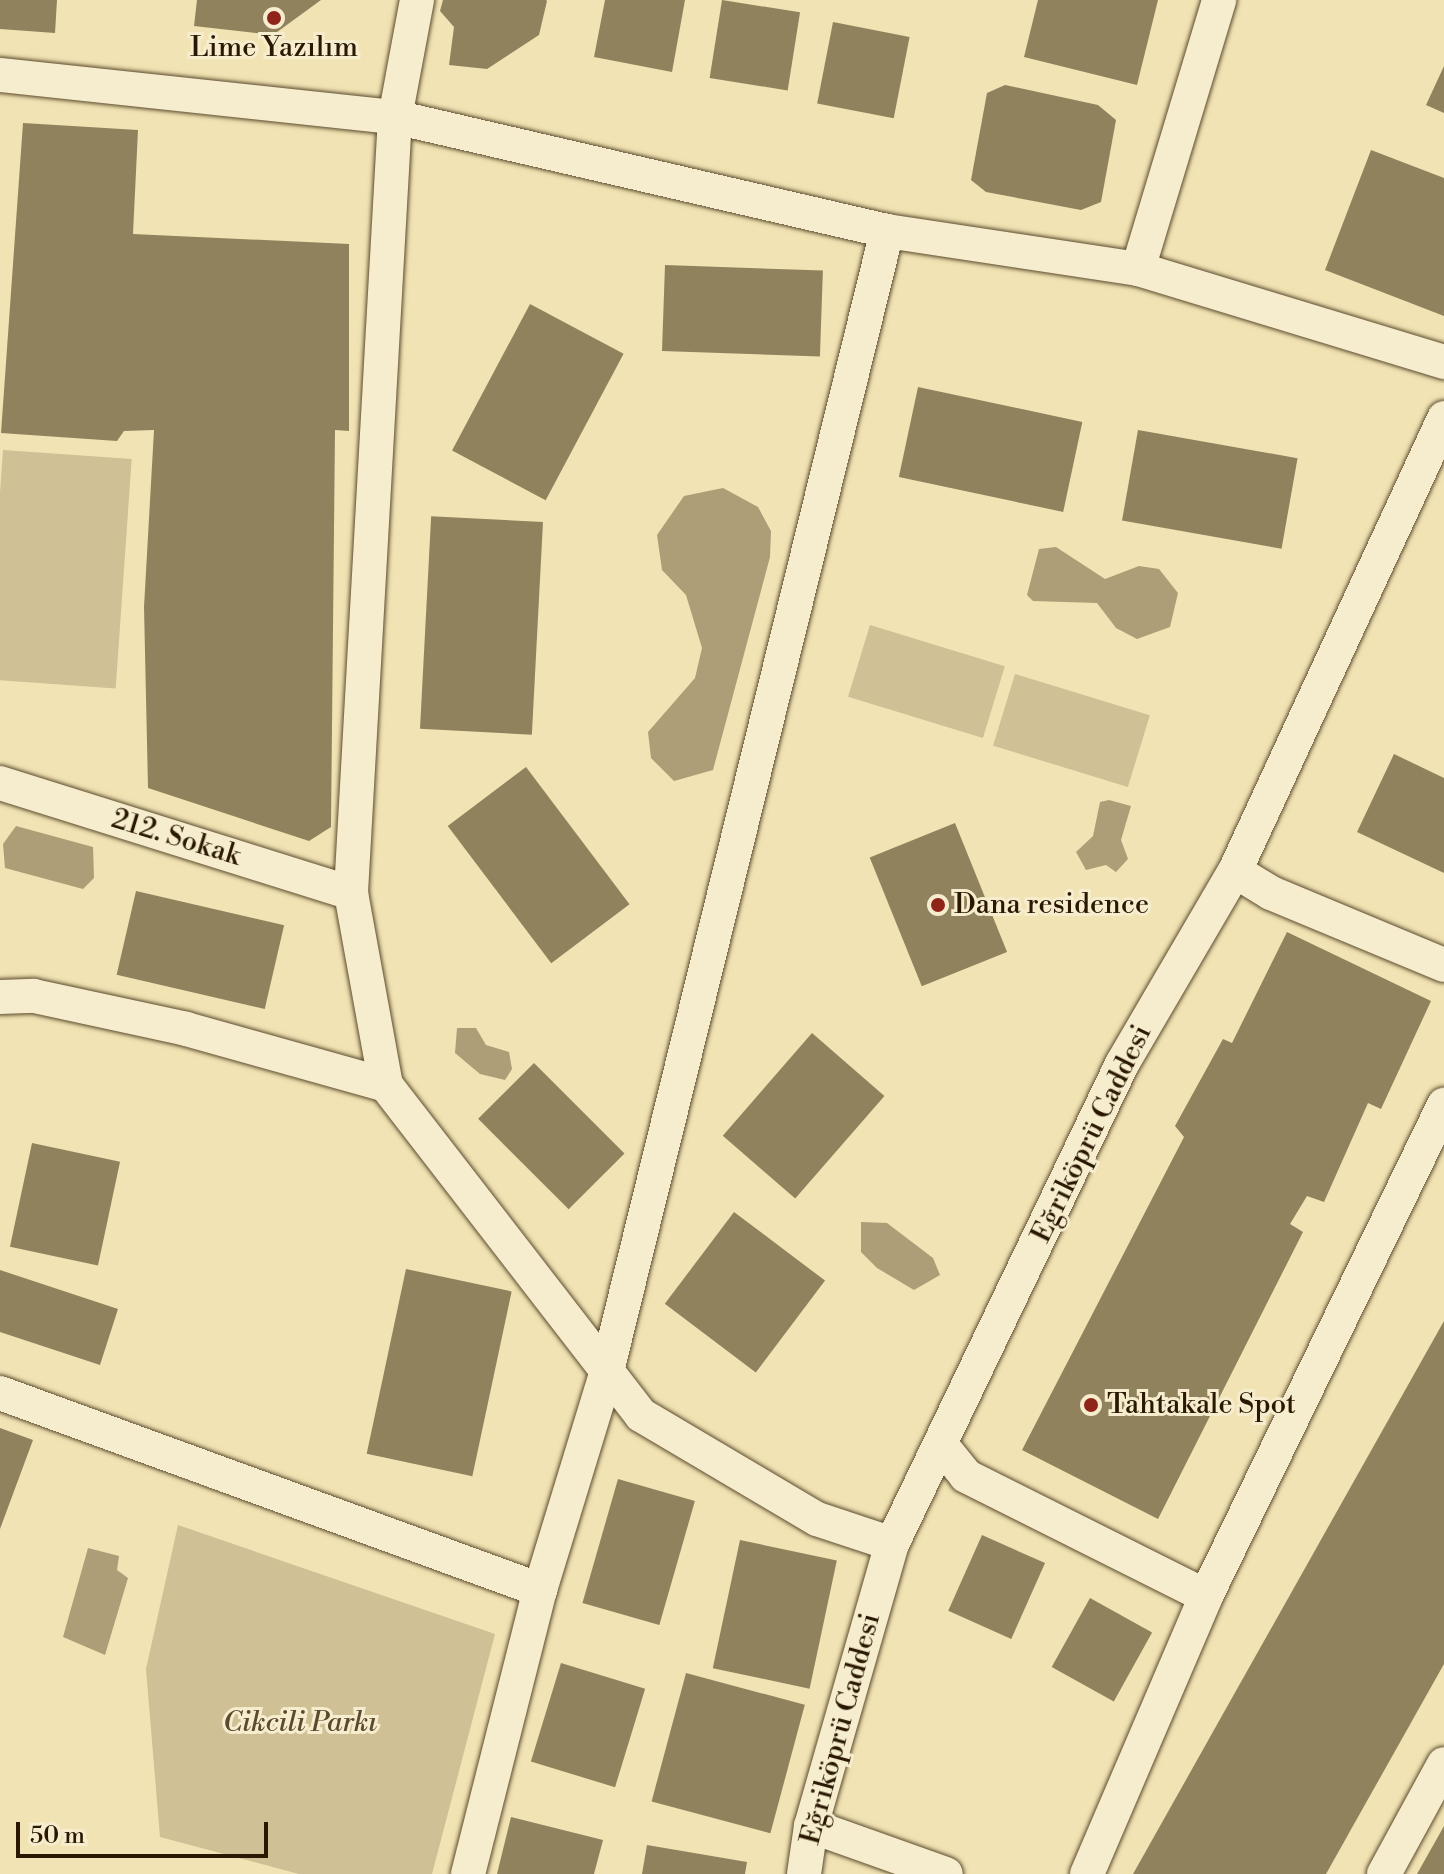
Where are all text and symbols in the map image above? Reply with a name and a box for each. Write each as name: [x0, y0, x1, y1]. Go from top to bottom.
marker: Lime Yazılım: [265, 9, 283, 27]
place label: Lime Yazılım: [190, 31, 358, 65]
street label: 212. Sokak: [107, 802, 245, 874]
place label: Dana residence: [954, 888, 1149, 922]
marker: Dana residence: [929, 896, 947, 914]
street label: Eğriköprü Caddesi: [1025, 1020, 1159, 1248]
place label: Tahtakale Spot: [1107, 1388, 1296, 1422]
marker: Tahtakale Spot: [1082, 1396, 1100, 1414]
street label: Eğriköprü Caddesi: [794, 1610, 888, 1848]
park label: Cikcili Parkı: [223, 1706, 377, 1740]
scale bar: [20, 1806, 272, 1856]
text: 50 m: [30, 1821, 85, 1851]

